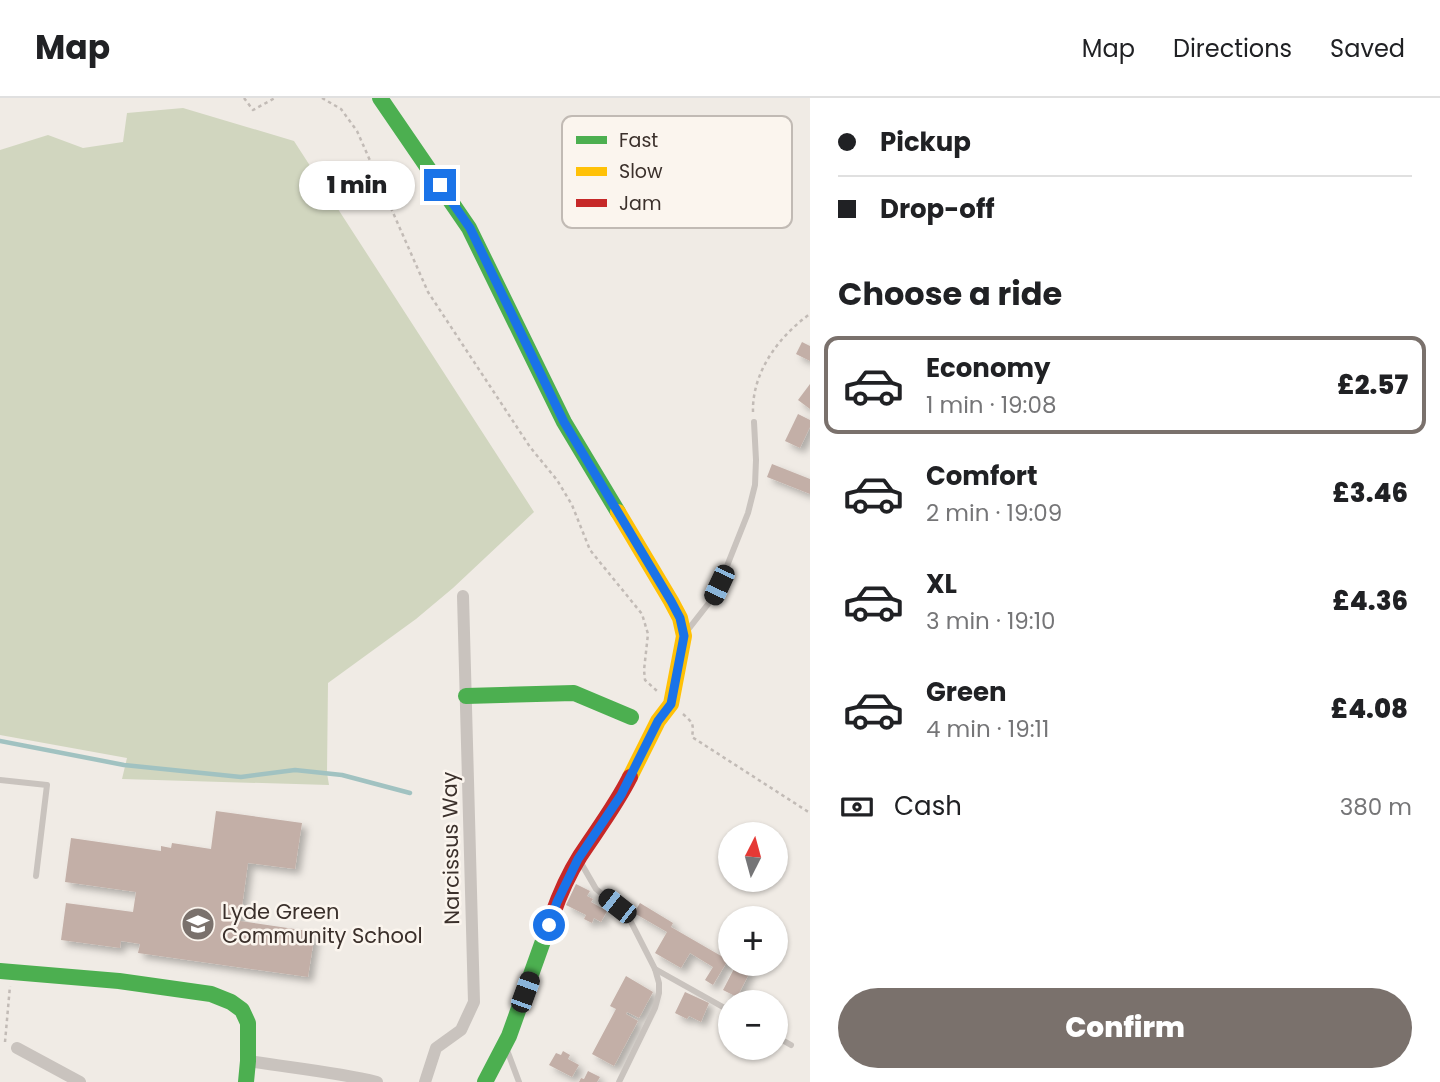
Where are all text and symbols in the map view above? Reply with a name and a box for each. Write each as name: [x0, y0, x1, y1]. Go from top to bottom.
text: Map: [35, 24, 110, 71]
text: Map: [1082, 32, 1135, 65]
text: Directions: [1173, 32, 1292, 65]
text: Saved: [1330, 32, 1405, 65]
legend: [562, 116, 792, 228]
text: Pickup: [880, 124, 971, 160]
text: Fast: [619, 127, 658, 154]
text: Slow: [619, 158, 663, 185]
callout: 1 min: [300, 160, 416, 210]
text: 1 min: [327, 169, 387, 201]
route end: [424, 169, 456, 201]
text: Jam: [619, 190, 661, 217]
text: Drop-off: [880, 191, 995, 227]
text: Choose a ride: [838, 271, 1062, 316]
text: Economy: [926, 350, 1050, 386]
icon: car: [842, 354, 905, 417]
text: £2.57: [1337, 367, 1408, 403]
text: 1 min · 19:08: [926, 389, 1056, 421]
text: Comfort: [926, 458, 1038, 494]
icon: car: [842, 462, 905, 525]
text: £3.46: [1332, 475, 1408, 511]
text: 2 min · 19:09: [926, 497, 1062, 529]
car: [701, 562, 738, 608]
text: XL: [926, 566, 957, 602]
icon: car: [842, 570, 905, 633]
text: £4.36: [1332, 583, 1408, 619]
text: 3 min · 19:10: [926, 605, 1055, 637]
text: Green: [926, 674, 1007, 710]
icon: car: [842, 678, 905, 741]
text: £4.08: [1331, 691, 1408, 727]
text: 4 min · 19:11: [926, 713, 1049, 745]
street label: Narcissus Way: [435, 771, 466, 925]
icon: cash: [838, 788, 876, 826]
text: Cash: [894, 788, 962, 824]
text: 380 m: [1340, 791, 1412, 823]
north arrow: [718, 822, 788, 892]
map controls: [718, 822, 788, 1060]
car: [594, 885, 641, 927]
place label: Lyde Green Community School: [222, 897, 423, 950]
school or university icon: Lyde Green Community School: [179, 905, 217, 943]
button: +: [718, 906, 788, 976]
route start: [533, 909, 565, 941]
car: [508, 969, 543, 1015]
button: Confirm: [838, 988, 1412, 1068]
button: −: [718, 990, 788, 1060]

